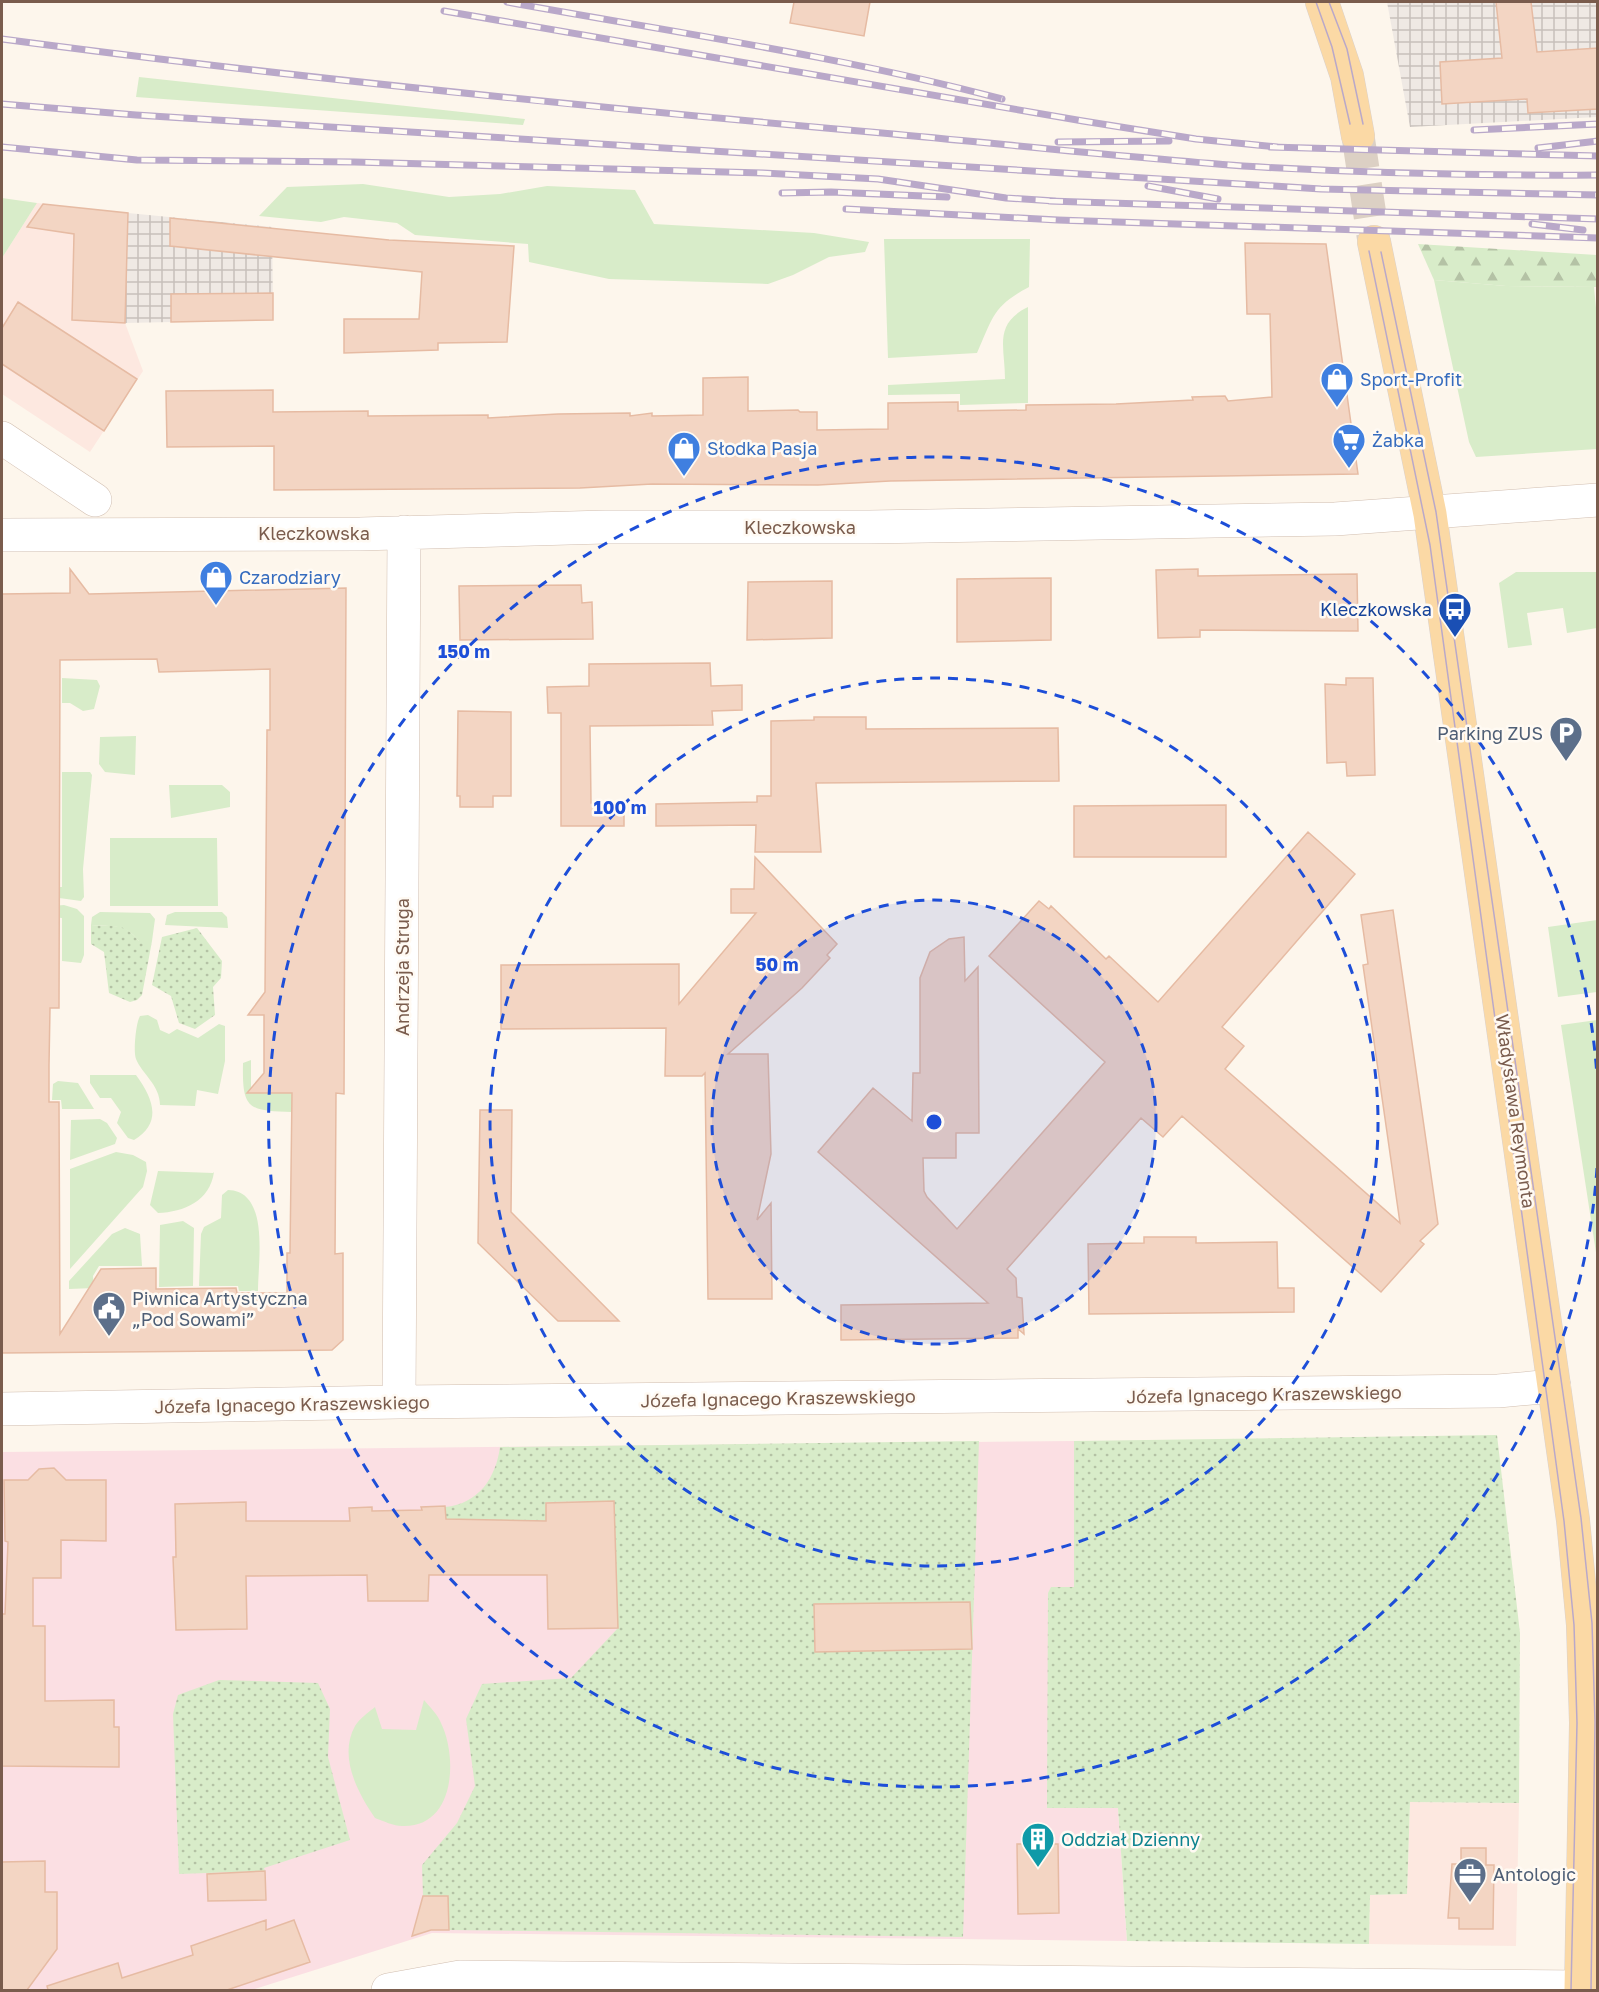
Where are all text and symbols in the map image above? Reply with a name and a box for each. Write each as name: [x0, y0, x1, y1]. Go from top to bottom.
shop icon: Sport-Profit: [1319, 361, 1355, 408]
place label: Sport-Profit: [1360, 368, 1462, 390]
supermarket icon: Żabka: [1331, 422, 1367, 469]
place label: Żabka: [1372, 429, 1424, 451]
shop icon: Słodka Pasja: [666, 430, 702, 477]
place label: Słodka Pasja: [707, 437, 817, 459]
street label: Kleczkowska: [744, 516, 856, 538]
street label: Kleczkowska: [258, 522, 370, 544]
shop icon: Czarodziary: [198, 559, 234, 606]
place label: Czarodziary: [239, 566, 341, 588]
bus stop icon: Kleczkowska: [1437, 591, 1473, 638]
place label: Kleczkowska: [1320, 598, 1432, 620]
text: 150 m: [438, 640, 490, 662]
parking icon: Parking ZUS: [1548, 715, 1584, 762]
place label: Parking ZUS: [1437, 722, 1543, 744]
text: 100 m: [594, 796, 646, 818]
street label: Andrzeja Struga: [391, 898, 413, 1036]
text: 50 m: [756, 953, 798, 975]
street label: Władysława Reymonta: [1491, 1012, 1541, 1210]
centre of rings: [924, 1112, 944, 1132]
place label: Piwnica Artystyczna „Pod Sowami”: [132, 1287, 308, 1330]
public building icon: Piwnica Artystyczna „Pod Sowami”: [91, 1290, 127, 1337]
street label: Józefa Ignacego Kraszewskiego: [1126, 1381, 1402, 1407]
street label: Józefa Ignacego Kraszewskiego: [640, 1385, 916, 1411]
street label: Józefa Ignacego Kraszewskiego: [154, 1391, 430, 1417]
building icon: Oddział Dzienny: [1020, 1821, 1056, 1868]
place label: Oddział Dzienny: [1061, 1828, 1200, 1850]
office icon: Antologic: [1452, 1856, 1488, 1903]
place label: Antologic: [1493, 1863, 1576, 1885]

